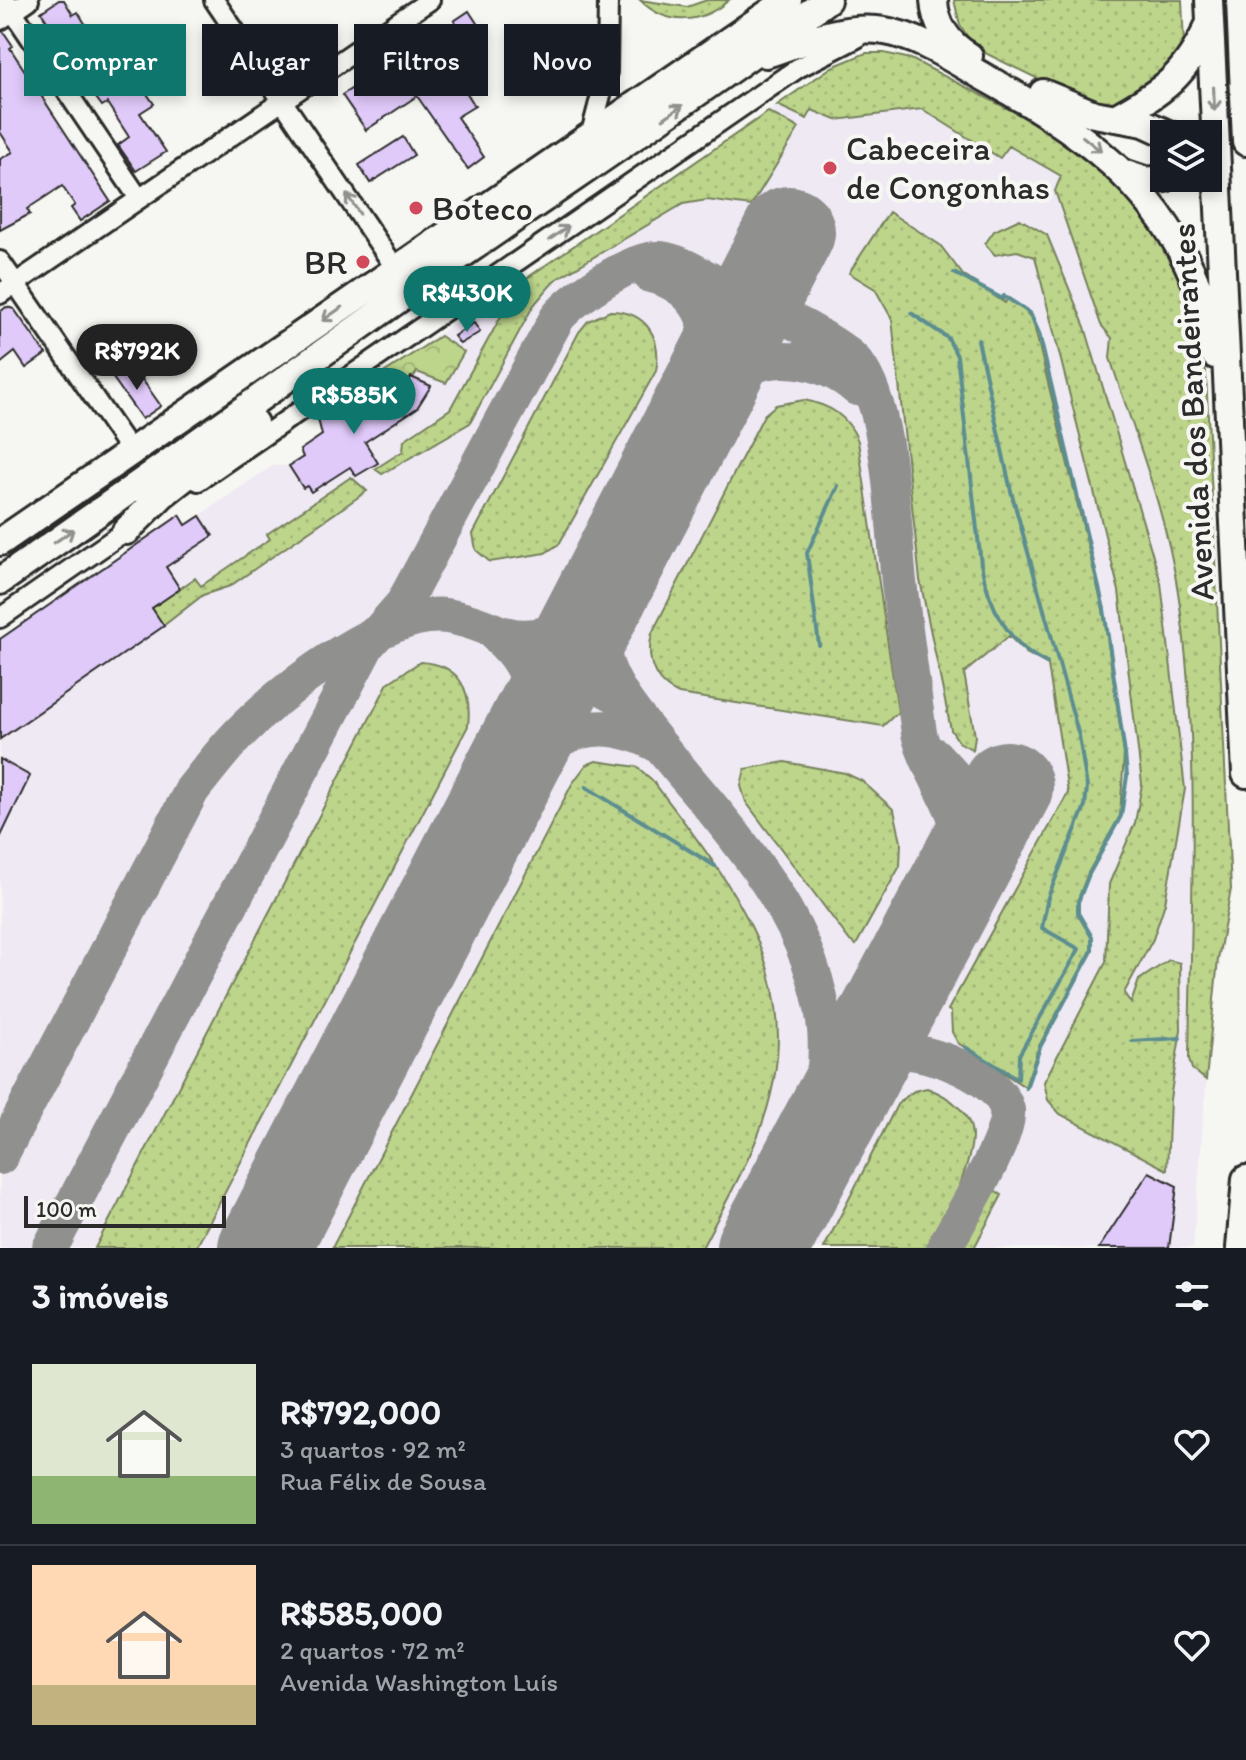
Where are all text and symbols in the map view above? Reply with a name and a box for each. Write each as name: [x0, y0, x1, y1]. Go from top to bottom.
chip: Comprar: [24, 24, 186, 96]
chip: Alugar: [202, 24, 338, 96]
chip: Filtros: [354, 24, 488, 96]
chip: Novo: [504, 24, 620, 96]
one-way arrow: [1206, 85, 1221, 112]
one-way arrow: [661, 104, 683, 120]
map controls: [1150, 120, 1222, 192]
button: layers: [1150, 120, 1222, 192]
place label: Cabeceira de Congonhas: [846, 128, 1050, 208]
one-way arrow: [1081, 135, 1102, 153]
marker: Cabeceira de Congonhas: [821, 159, 839, 177]
place label: Boteco: [432, 188, 533, 229]
one-way arrow: [345, 194, 361, 216]
marker: Boteco: [407, 199, 425, 217]
street label: Avenida dos Bandeirantes: [1162, 222, 1223, 602]
one-way arrow: [547, 225, 569, 241]
place label: BR: [304, 242, 347, 283]
marker: BR: [354, 253, 372, 271]
pin: R$430K: [402, 266, 532, 334]
text: R$430K: [422, 276, 512, 308]
one-way arrow: [322, 306, 344, 322]
pin: R$792K: [72, 324, 202, 392]
text: R$792K: [94, 334, 180, 366]
pin: R$585K: [289, 368, 419, 436]
text: R$585K: [311, 378, 397, 410]
one-way arrow: [53, 528, 75, 544]
scale bar: [24, 1192, 226, 1228]
text: 100 m: [36, 1196, 97, 1223]
icon: filters: [1170, 1274, 1214, 1318]
text: 3 imóveis: [32, 1276, 169, 1317]
text: R$792,000: [280, 1392, 441, 1433]
icon: home: [96, 1396, 192, 1492]
icon: heart: [1170, 1422, 1214, 1466]
text: 3 quartos · 92 m²: [280, 1433, 466, 1465]
text: Rua Félix de Sousa: [280, 1465, 486, 1497]
text: R$585,000: [280, 1593, 443, 1634]
icon: home: [96, 1597, 192, 1693]
icon: heart: [1170, 1623, 1214, 1667]
text: 2 quartos · 72 m²: [280, 1634, 465, 1666]
text: Avenida Washington Luís: [280, 1666, 558, 1698]

